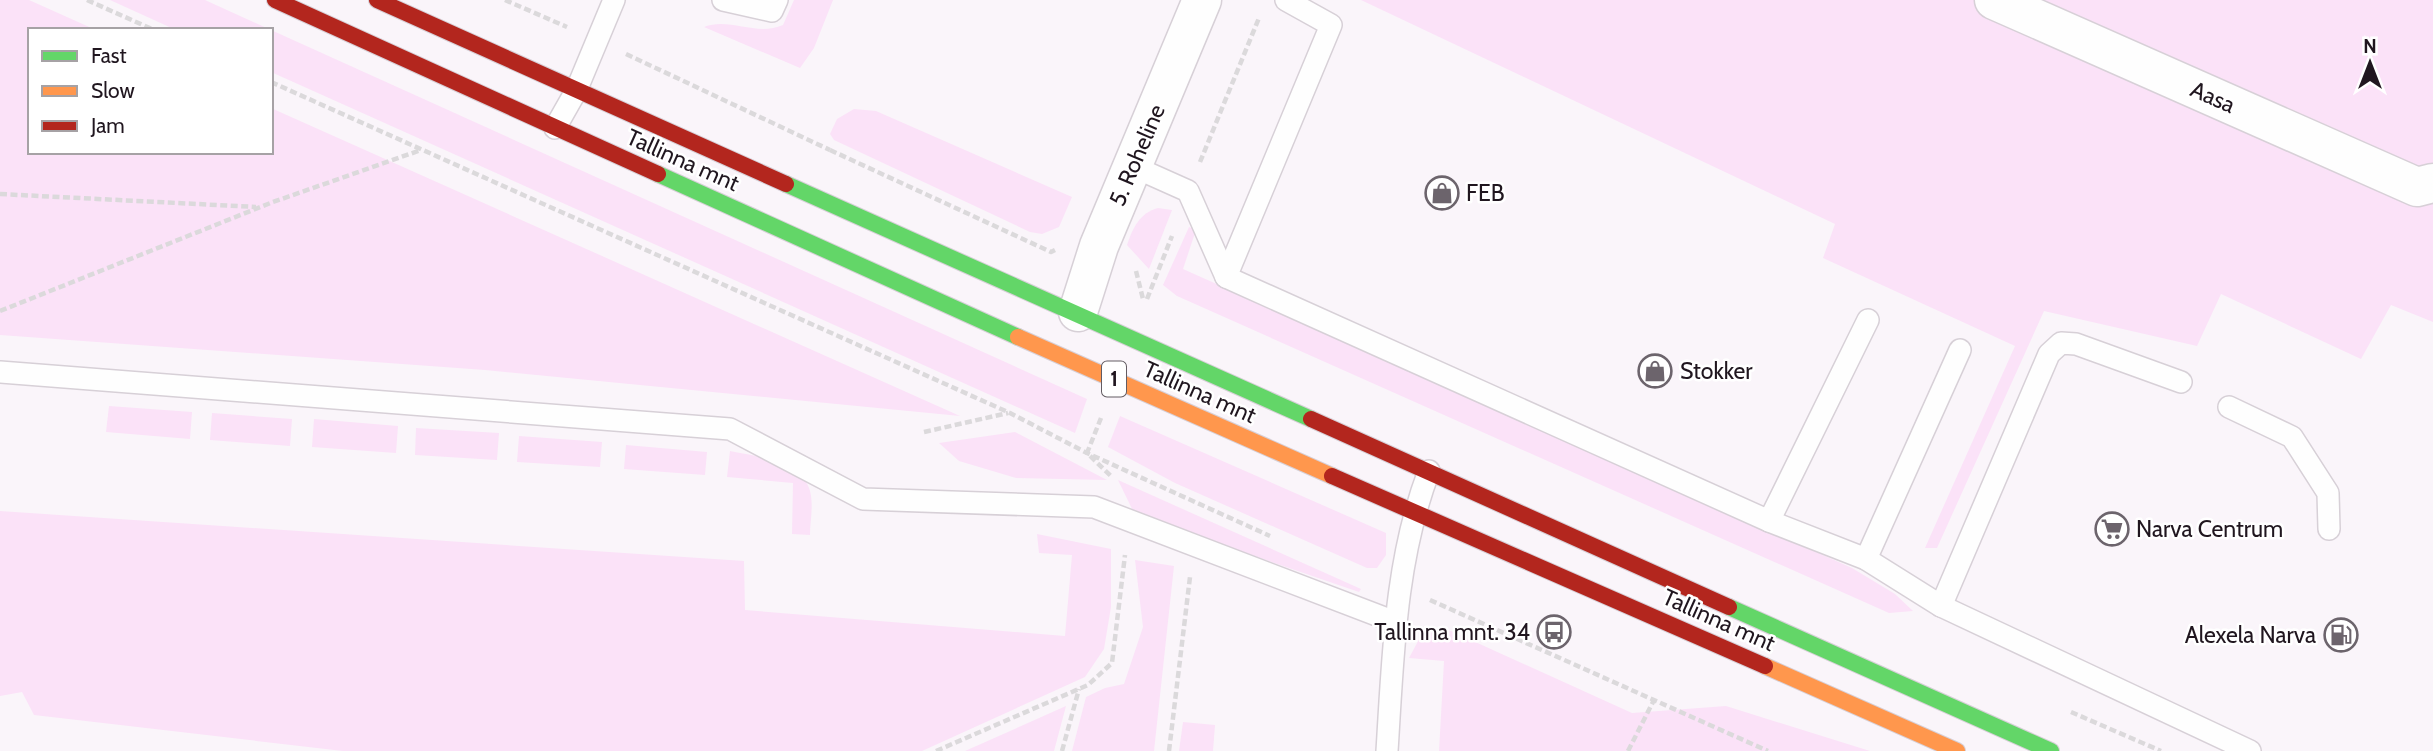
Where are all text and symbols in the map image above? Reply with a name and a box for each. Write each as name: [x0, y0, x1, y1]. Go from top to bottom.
legend: [28, 28, 273, 154]
north arrow: [2335, 28, 2405, 98]
text: N: [2363, 35, 2377, 58]
text: Fast: [91, 43, 127, 68]
street label: Aasa: [2186, 75, 2240, 119]
text: Slow: [91, 78, 135, 103]
street label: 5. Roheline: [1103, 100, 1171, 210]
text: Jam: [90, 113, 125, 138]
street label: Tallinna mnt: [622, 123, 744, 197]
shop icon: FEB: [1423, 174, 1461, 212]
place label: FEB: [1466, 179, 1505, 207]
shop icon: Stokker: [1636, 352, 1674, 390]
street label: Tallinna mnt: [1139, 355, 1261, 429]
place label: Stokker: [1680, 357, 1753, 385]
road number: 1: [1102, 362, 1126, 396]
supermarket icon: Narva Centrum: [2093, 510, 2131, 548]
place label: Narva Centrum: [2136, 515, 2283, 543]
street label: Tallinna mnt: [1658, 583, 1780, 657]
bus stop icon: Tallinna mnt. 34: [1535, 613, 1573, 651]
fuel station icon: Alexela Narva: [2322, 616, 2360, 654]
place label: Tallinna mnt. 34: [1374, 618, 1530, 646]
place label: Alexela Narva: [2185, 621, 2316, 649]

